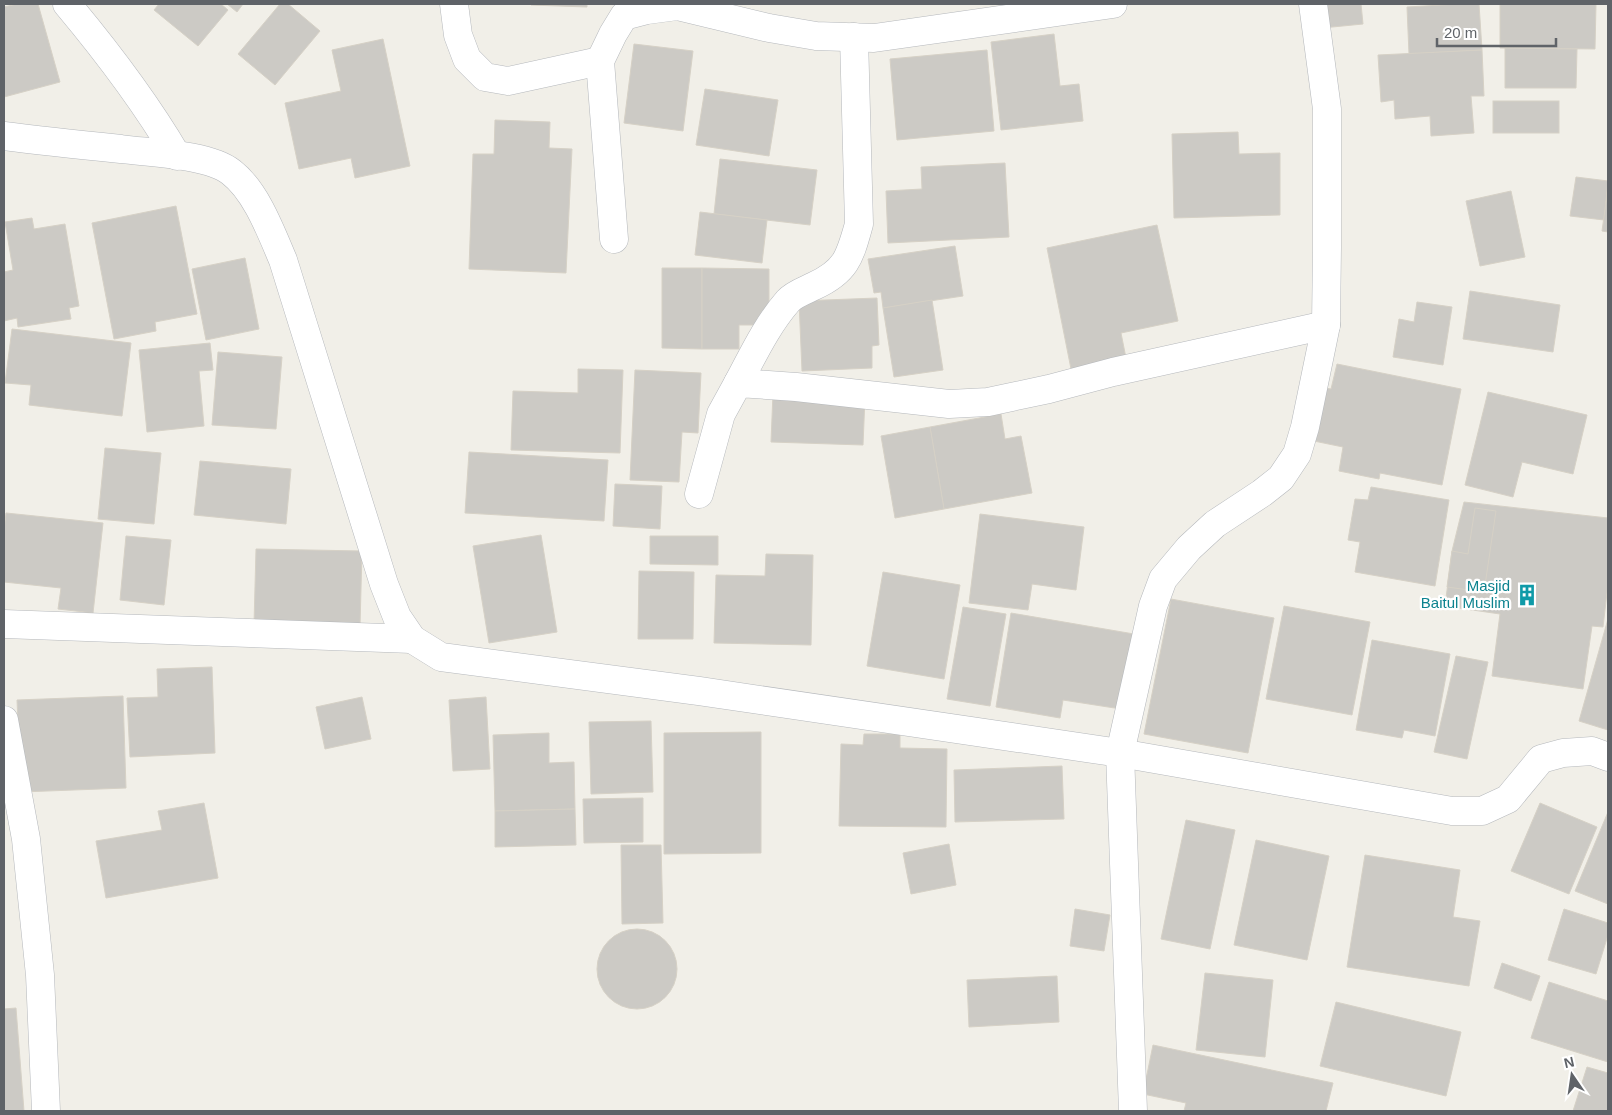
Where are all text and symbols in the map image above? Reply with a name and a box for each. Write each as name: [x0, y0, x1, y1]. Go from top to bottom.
scale bar: [1437, 15, 1556, 47]
text: 20 m: [1444, 24, 1477, 41]
place label: Masjid Baitul Muslim: [1421, 577, 1510, 611]
building icon: Masjid Baitul Muslim: [1514, 582, 1540, 608]
north arrow: [1547, 1050, 1597, 1100]
text: N: [1562, 1053, 1576, 1071]

